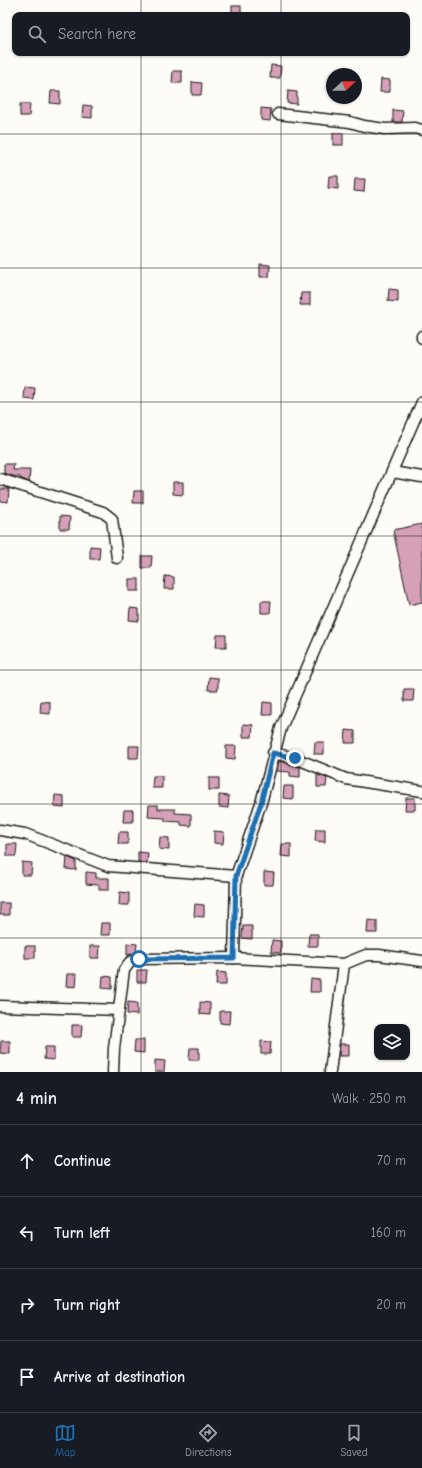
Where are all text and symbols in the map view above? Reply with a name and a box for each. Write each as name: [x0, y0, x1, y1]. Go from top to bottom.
search box: [12, 12, 410, 56]
icon: search: [26, 23, 48, 45]
text: Search here: [58, 25, 136, 43]
north arrow: [326, 68, 362, 104]
route end: [286, 749, 304, 767]
route start: [130, 950, 148, 968]
map controls: [374, 1024, 410, 1060]
button: layers: [374, 1024, 410, 1060]
text: 4 min: [16, 1089, 57, 1108]
text: Walk · 250 m: [332, 1091, 406, 1106]
icon: ahead: [16, 1150, 38, 1172]
text: Continue: [54, 1152, 111, 1170]
text: 70 m: [377, 1153, 406, 1168]
icon: left: [16, 1222, 38, 1244]
text: Turn left: [54, 1224, 110, 1242]
text: 160 m: [371, 1225, 406, 1240]
icon: right: [16, 1294, 38, 1316]
text: Turn right: [54, 1296, 120, 1314]
text: 20 m: [376, 1297, 406, 1312]
icon: arrive: [16, 1366, 38, 1388]
text: Arrive at destination: [54, 1368, 185, 1386]
tab: Map: [54, 1422, 76, 1459]
tab: Directions: [185, 1422, 232, 1459]
tab: Saved: [340, 1422, 368, 1459]

